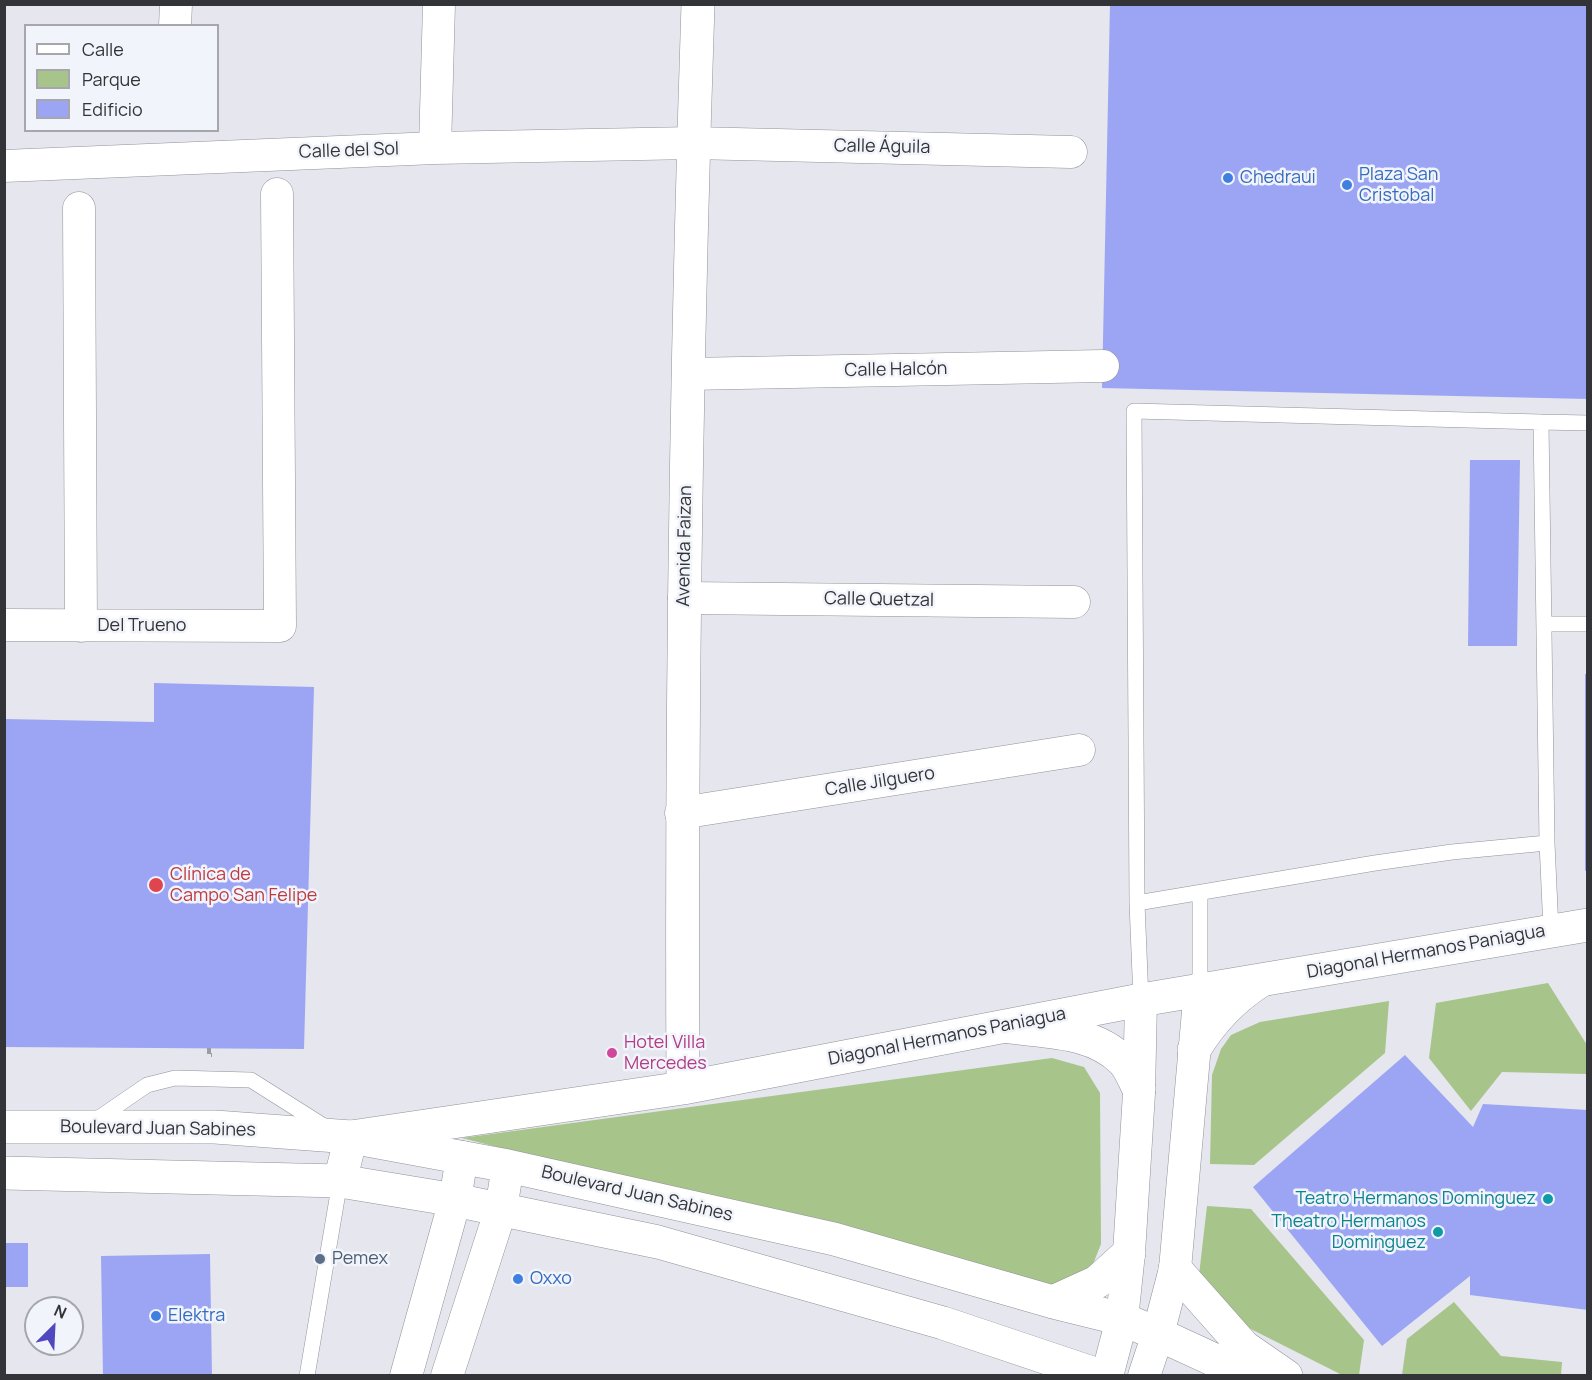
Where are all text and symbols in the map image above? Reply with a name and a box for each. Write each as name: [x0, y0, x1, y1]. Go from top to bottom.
legend: [24, 24, 219, 132]
text: Calle: [82, 37, 124, 61]
text: Parque: [82, 67, 141, 91]
text: Edificio: [82, 97, 143, 121]
street label: Calle Águila: [834, 135, 930, 159]
street label: Calle del Sol: [298, 138, 400, 164]
place label: Plaza San Cristobal: [1359, 164, 1438, 207]
place label: Chedraui: [1240, 167, 1316, 189]
marker: Chedraui: [1221, 171, 1235, 185]
marker: Plaza San Cristobal: [1340, 178, 1354, 192]
street label: Calle Halcón: [844, 358, 948, 382]
street label: Avenida Faizan: [673, 485, 697, 607]
street label: Calle Quetzal: [824, 588, 934, 612]
street label: Del Trueno: [98, 615, 186, 637]
street label: Calle Jilguero: [824, 763, 936, 801]
place label: Clínica de Campo San Felipe: [170, 864, 317, 906]
marker: Clínica de Campo San Felipe: [147, 876, 165, 894]
street label: Diagonal Hermanos Paniagua: [1305, 920, 1547, 984]
street label: Diagonal Hermanos Paniagua: [826, 1003, 1068, 1071]
place label: Hotel Villa Mercedes: [624, 1032, 707, 1074]
marker: Hotel Villa Mercedes: [605, 1046, 619, 1060]
street label: Boulevard Juan Sabines: [60, 1116, 256, 1142]
street label: Boulevard Juan Sabines: [539, 1161, 735, 1227]
place label: Teatro Hermanos Dominguez: [1295, 1188, 1536, 1210]
marker: Teatro Hermanos Dominguez: [1541, 1192, 1555, 1206]
place label: Theatro Hermanos Dominguez: [1271, 1211, 1426, 1254]
marker: Theatro Hermanos Dominguez: [1431, 1225, 1445, 1239]
place label: Pemex: [332, 1248, 388, 1270]
marker: Pemex: [313, 1252, 327, 1266]
place label: Oxxo: [530, 1268, 572, 1290]
marker: Oxxo: [511, 1272, 525, 1286]
north arrow: [24, 1296, 84, 1356]
text: N: [51, 1299, 70, 1324]
place label: Elektra: [168, 1305, 225, 1327]
marker: Elektra: [149, 1309, 163, 1323]

